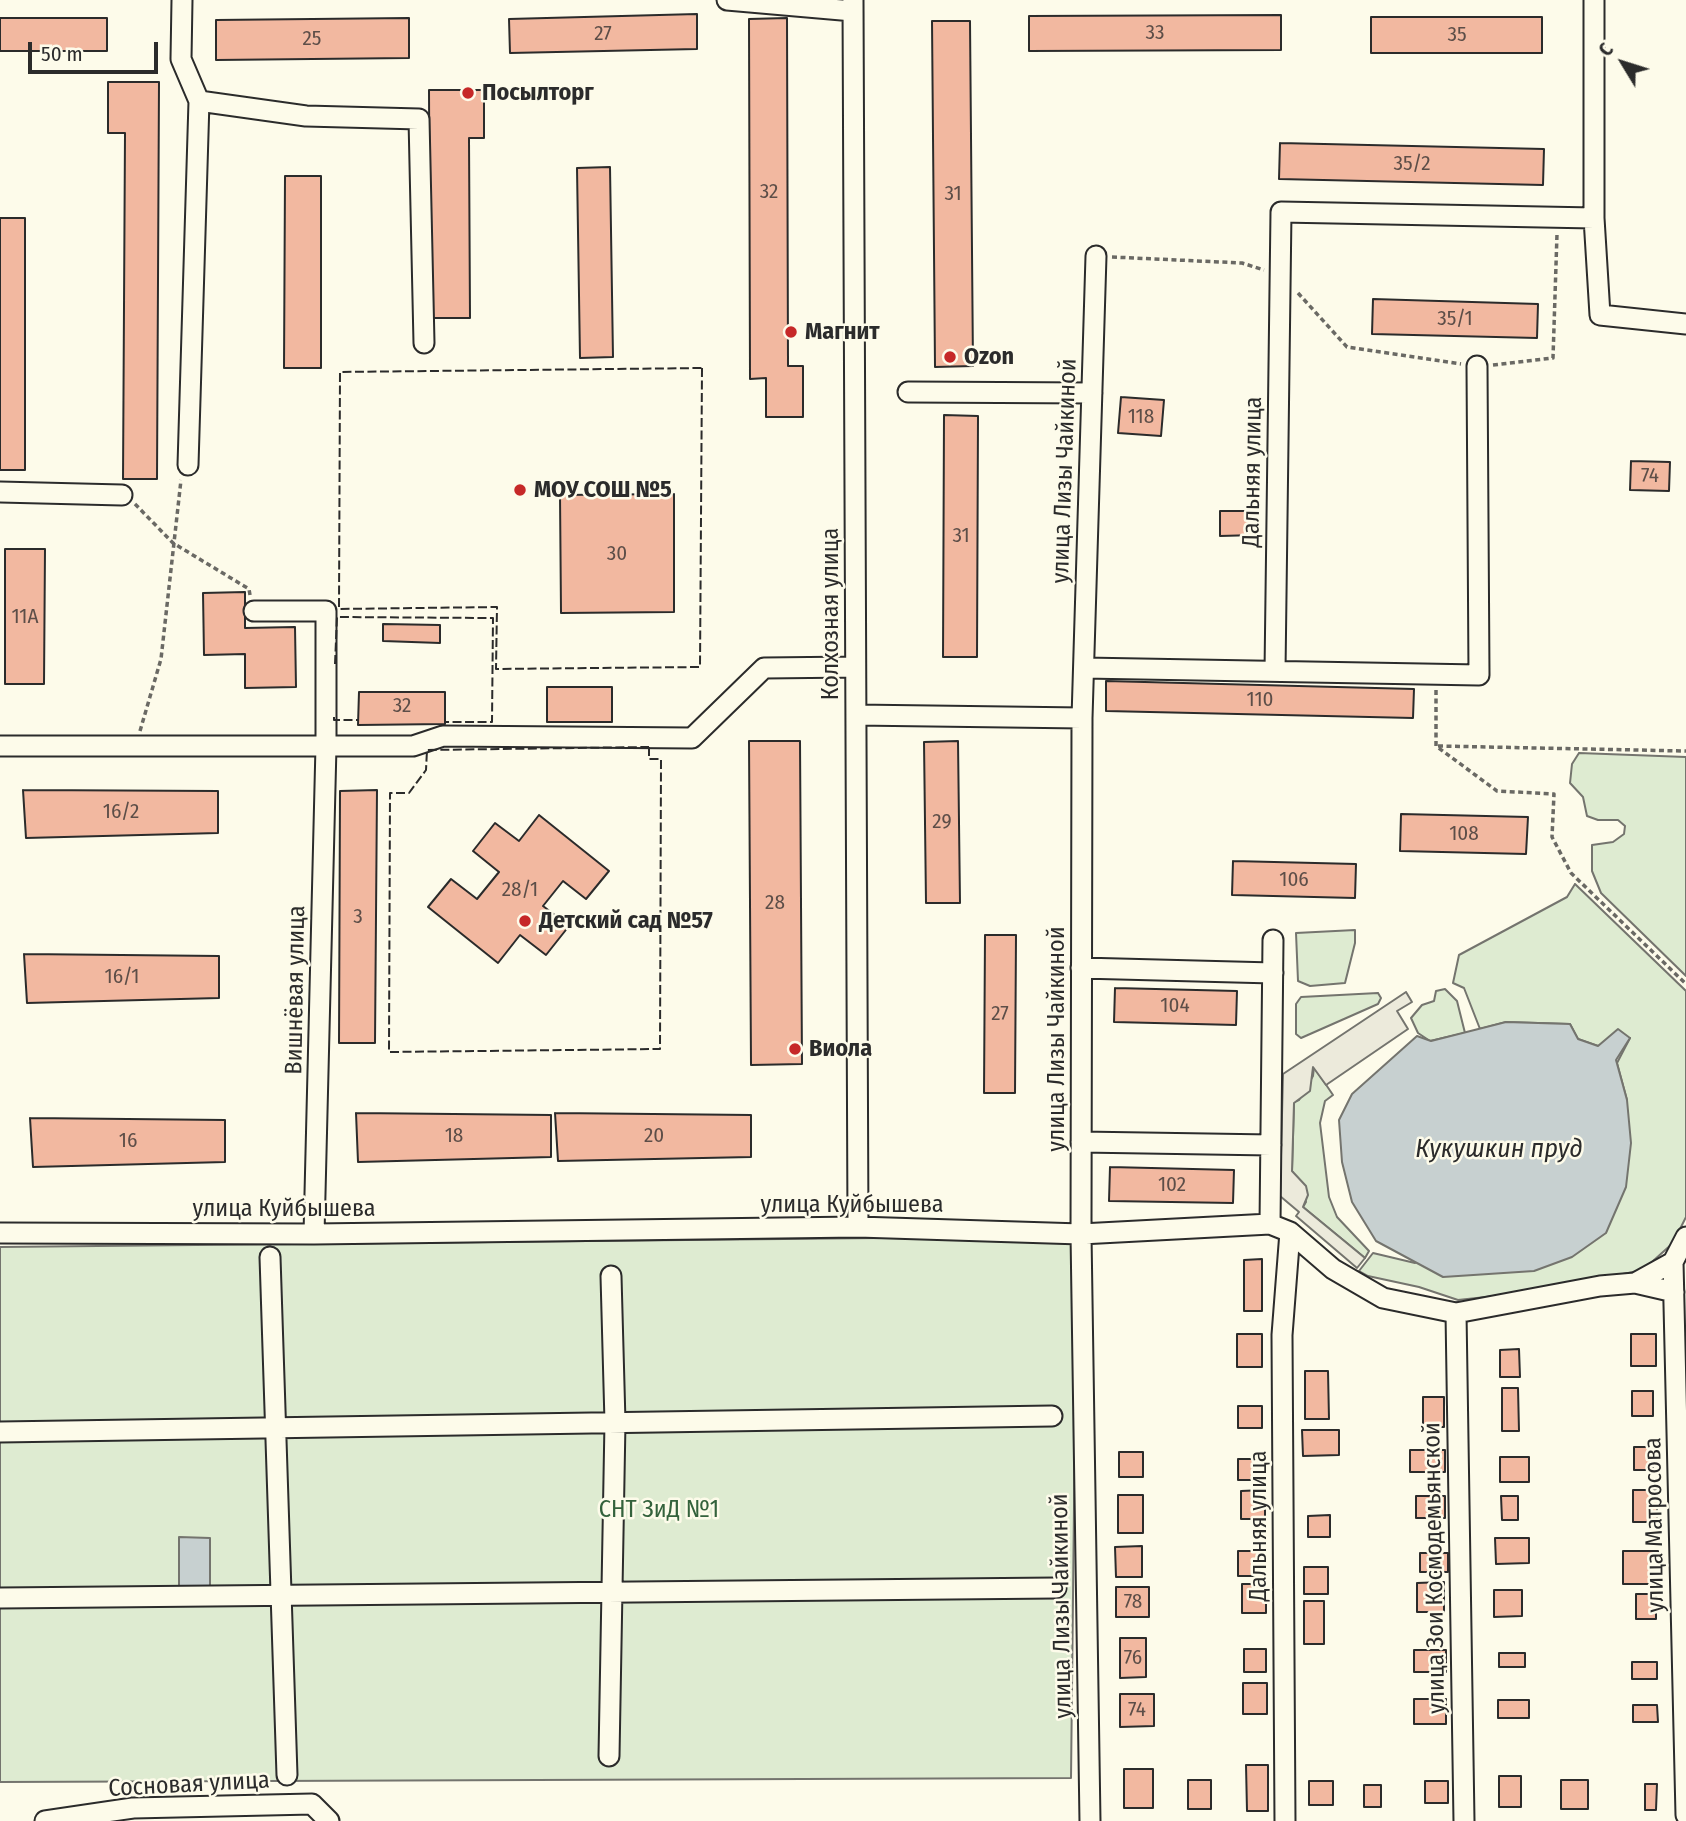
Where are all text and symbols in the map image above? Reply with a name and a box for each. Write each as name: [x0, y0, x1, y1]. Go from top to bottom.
house number: 33: [1146, 20, 1164, 46]
house number: 27: [594, 21, 612, 47]
house number: 35: [1447, 22, 1467, 48]
house number: 25: [303, 26, 321, 52]
scale bar: [32, 28, 161, 72]
north arrow: [1588, 28, 1658, 98]
text: С: [1594, 39, 1618, 61]
text: 50 m: [41, 41, 83, 67]
place label: Посылторг: [482, 79, 594, 107]
marker: Посылторг: [460, 85, 476, 101]
house number: 35/2: [1394, 151, 1430, 177]
house number: 32: [760, 179, 778, 205]
house number: 31: [944, 181, 962, 207]
house number: 35/1: [1437, 306, 1473, 332]
place label: Магнит: [805, 318, 880, 346]
marker: Магнит: [783, 324, 799, 340]
place label: Ozon: [964, 343, 1014, 371]
marker: Ozon: [942, 349, 958, 365]
street label: улица Лизы Чайкиной: [1047, 358, 1083, 584]
street label: Дальняя улица: [1237, 396, 1269, 548]
house number: 118: [1128, 404, 1154, 430]
house number: 74: [1641, 463, 1659, 489]
place label: МОУ СОШ №5: [534, 476, 672, 504]
marker: МОУ СОШ №5: [512, 482, 528, 498]
house number: 31: [952, 523, 970, 549]
street label: Колхозная улица: [817, 528, 845, 700]
house number: 30: [607, 541, 627, 567]
house number: 11А: [11, 604, 39, 630]
house number: 110: [1246, 687, 1274, 713]
house number: 32: [393, 693, 411, 719]
house number: 16/2: [103, 799, 139, 825]
house number: 29: [932, 809, 952, 835]
house number: 108: [1449, 821, 1479, 847]
house number: 106: [1279, 867, 1309, 893]
house number: 28/1: [502, 877, 538, 903]
house number: 28: [765, 890, 785, 916]
house number: 3: [353, 904, 363, 930]
street label: Вишнёвая улица: [280, 905, 312, 1075]
place label: Детский сад №57: [539, 907, 713, 935]
marker: Детский сад №57: [517, 913, 533, 929]
street label: улица Лизы Чайкиной: [1043, 926, 1071, 1152]
house number: 16/1: [105, 964, 139, 990]
house number: 104: [1160, 993, 1190, 1019]
house number: 27: [991, 1001, 1009, 1027]
place label: Виола: [809, 1035, 872, 1063]
marker: Виола: [787, 1041, 803, 1057]
house number: 18: [445, 1123, 463, 1149]
house number: 20: [644, 1123, 664, 1149]
house number: 16: [119, 1128, 137, 1154]
water label: Кукушкин пруд: [1415, 1134, 1583, 1166]
house number: 102: [1158, 1172, 1186, 1198]
street label: улица Куйбышева: [761, 1191, 943, 1219]
street label: улица Куйбышева: [193, 1195, 375, 1223]
street label: улица Зои Космодемьянской: [1418, 1422, 1452, 1714]
street label: улица Матросова: [1639, 1437, 1671, 1613]
street label: Дальняя улица: [1245, 1451, 1273, 1601]
street label: улица Лизы Чайкиной: [1046, 1493, 1078, 1719]
park label: СНТ ЗиД №1: [599, 1496, 719, 1524]
house number: 78: [1124, 1589, 1142, 1615]
house number: 76: [1124, 1645, 1142, 1671]
house number: 74: [1128, 1697, 1146, 1723]
street label: Сосновая улица: [108, 1766, 270, 1804]

